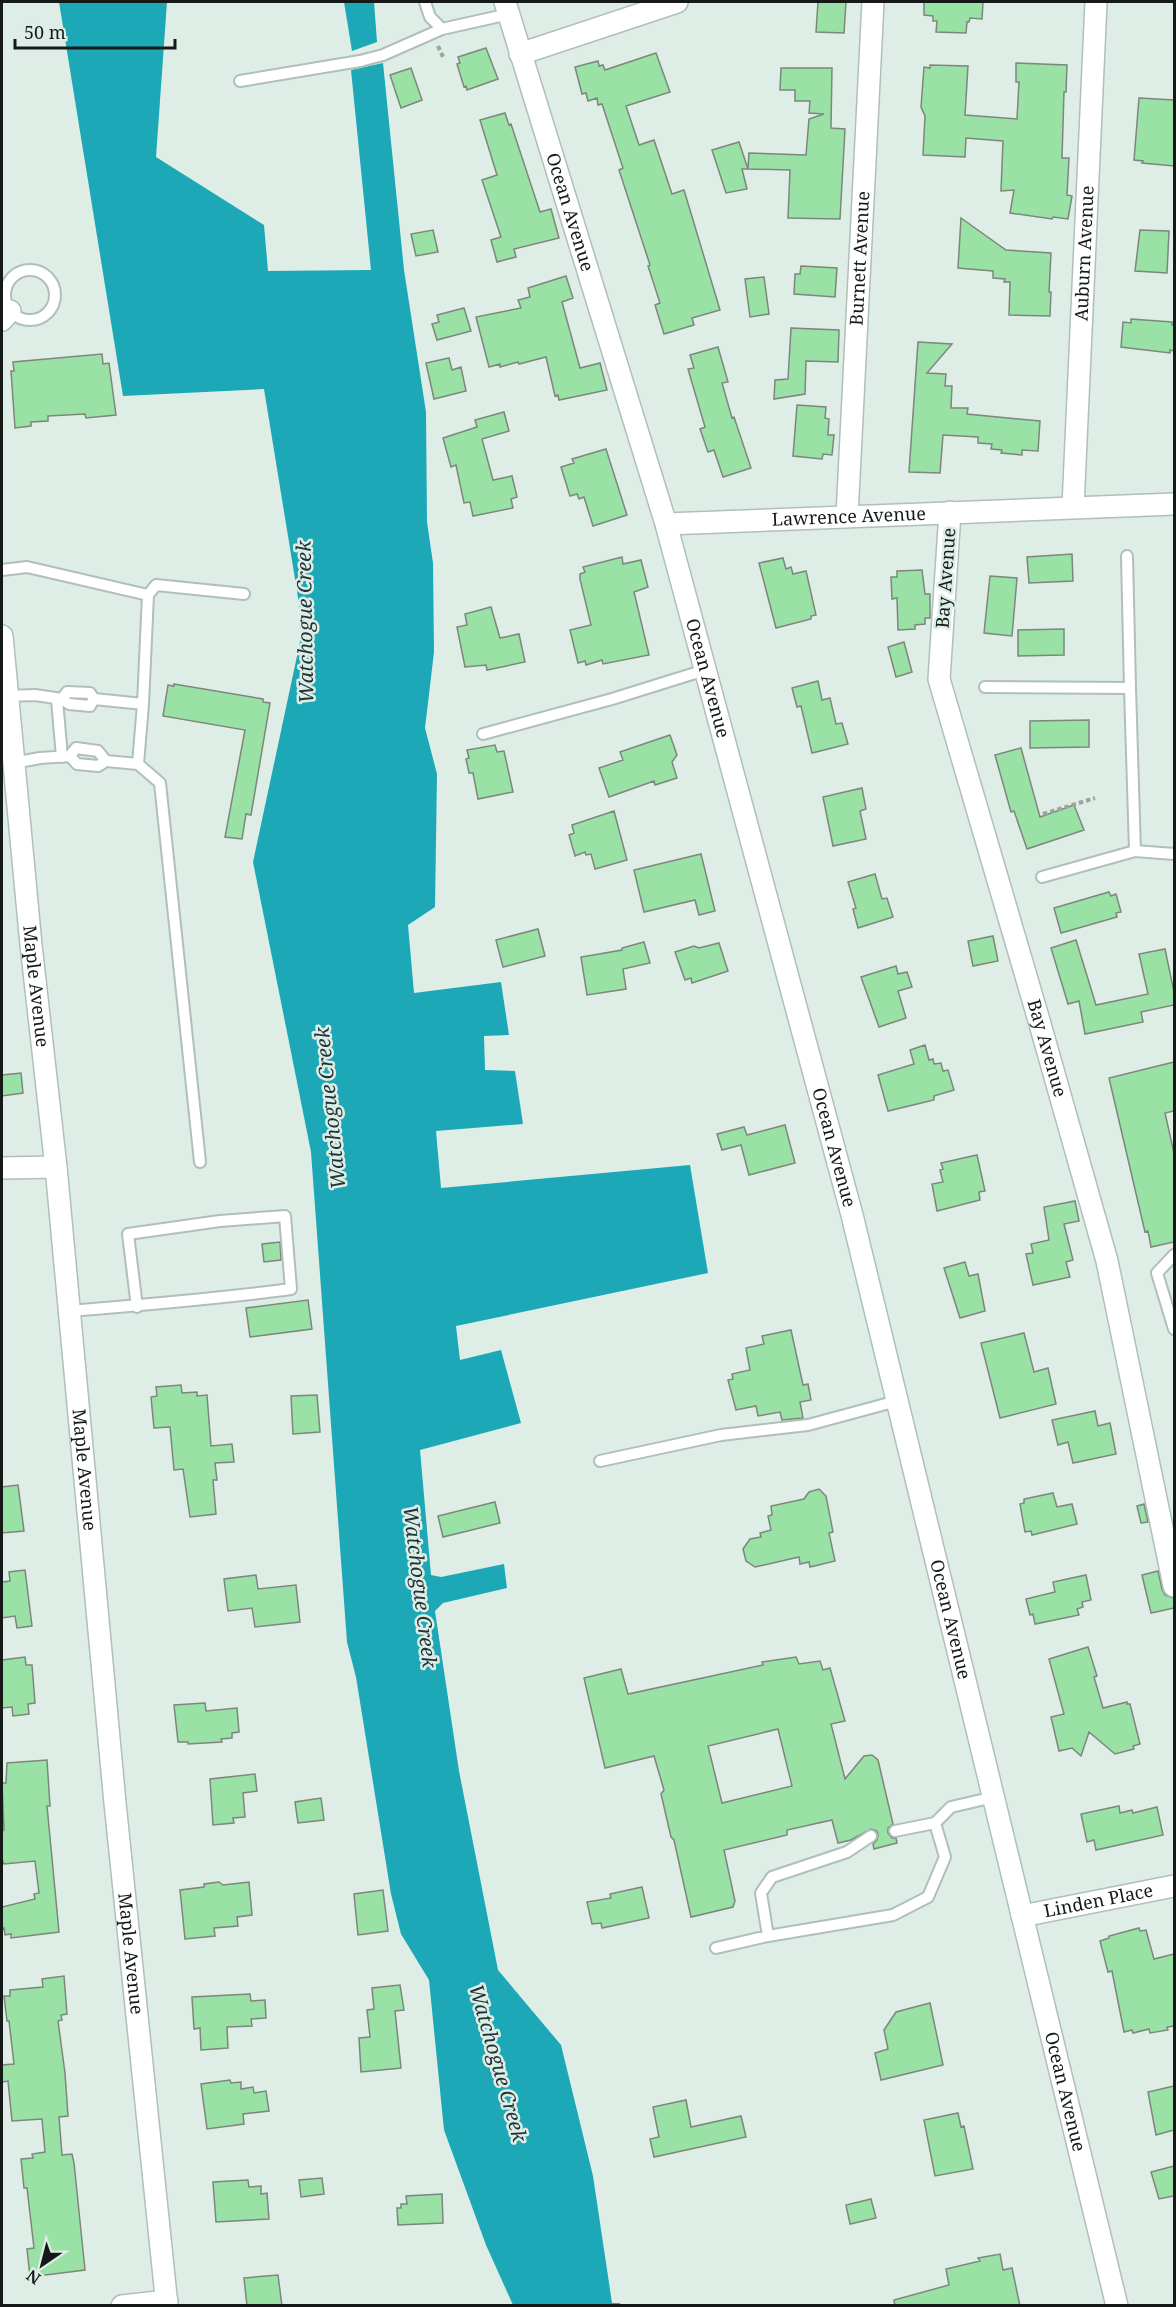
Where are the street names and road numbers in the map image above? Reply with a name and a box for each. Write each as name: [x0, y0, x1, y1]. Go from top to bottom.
street label: Ocean Avenue: [541, 150, 600, 274]
street label: Auburn Avenue: [1068, 185, 1099, 321]
street label: Burnett Avenue: [844, 190, 874, 326]
street label: Lawrence Avenue: [771, 501, 926, 531]
street label: Bay Avenue: [930, 527, 960, 629]
street label: Ocean Avenue: [681, 616, 736, 740]
street label: Maple Avenue: [18, 924, 55, 1048]
street label: Bay Avenue: [1022, 996, 1073, 1100]
street label: Ocean Avenue: [807, 1085, 862, 1210]
street label: Maple Avenue: [67, 1408, 103, 1532]
street label: Ocean Avenue: [925, 1557, 977, 1682]
street label: Linden Place: [1042, 1877, 1155, 1922]
street label: Maple Avenue: [113, 1891, 150, 2016]
street label: Ocean Avenue: [1040, 2029, 1092, 2154]

